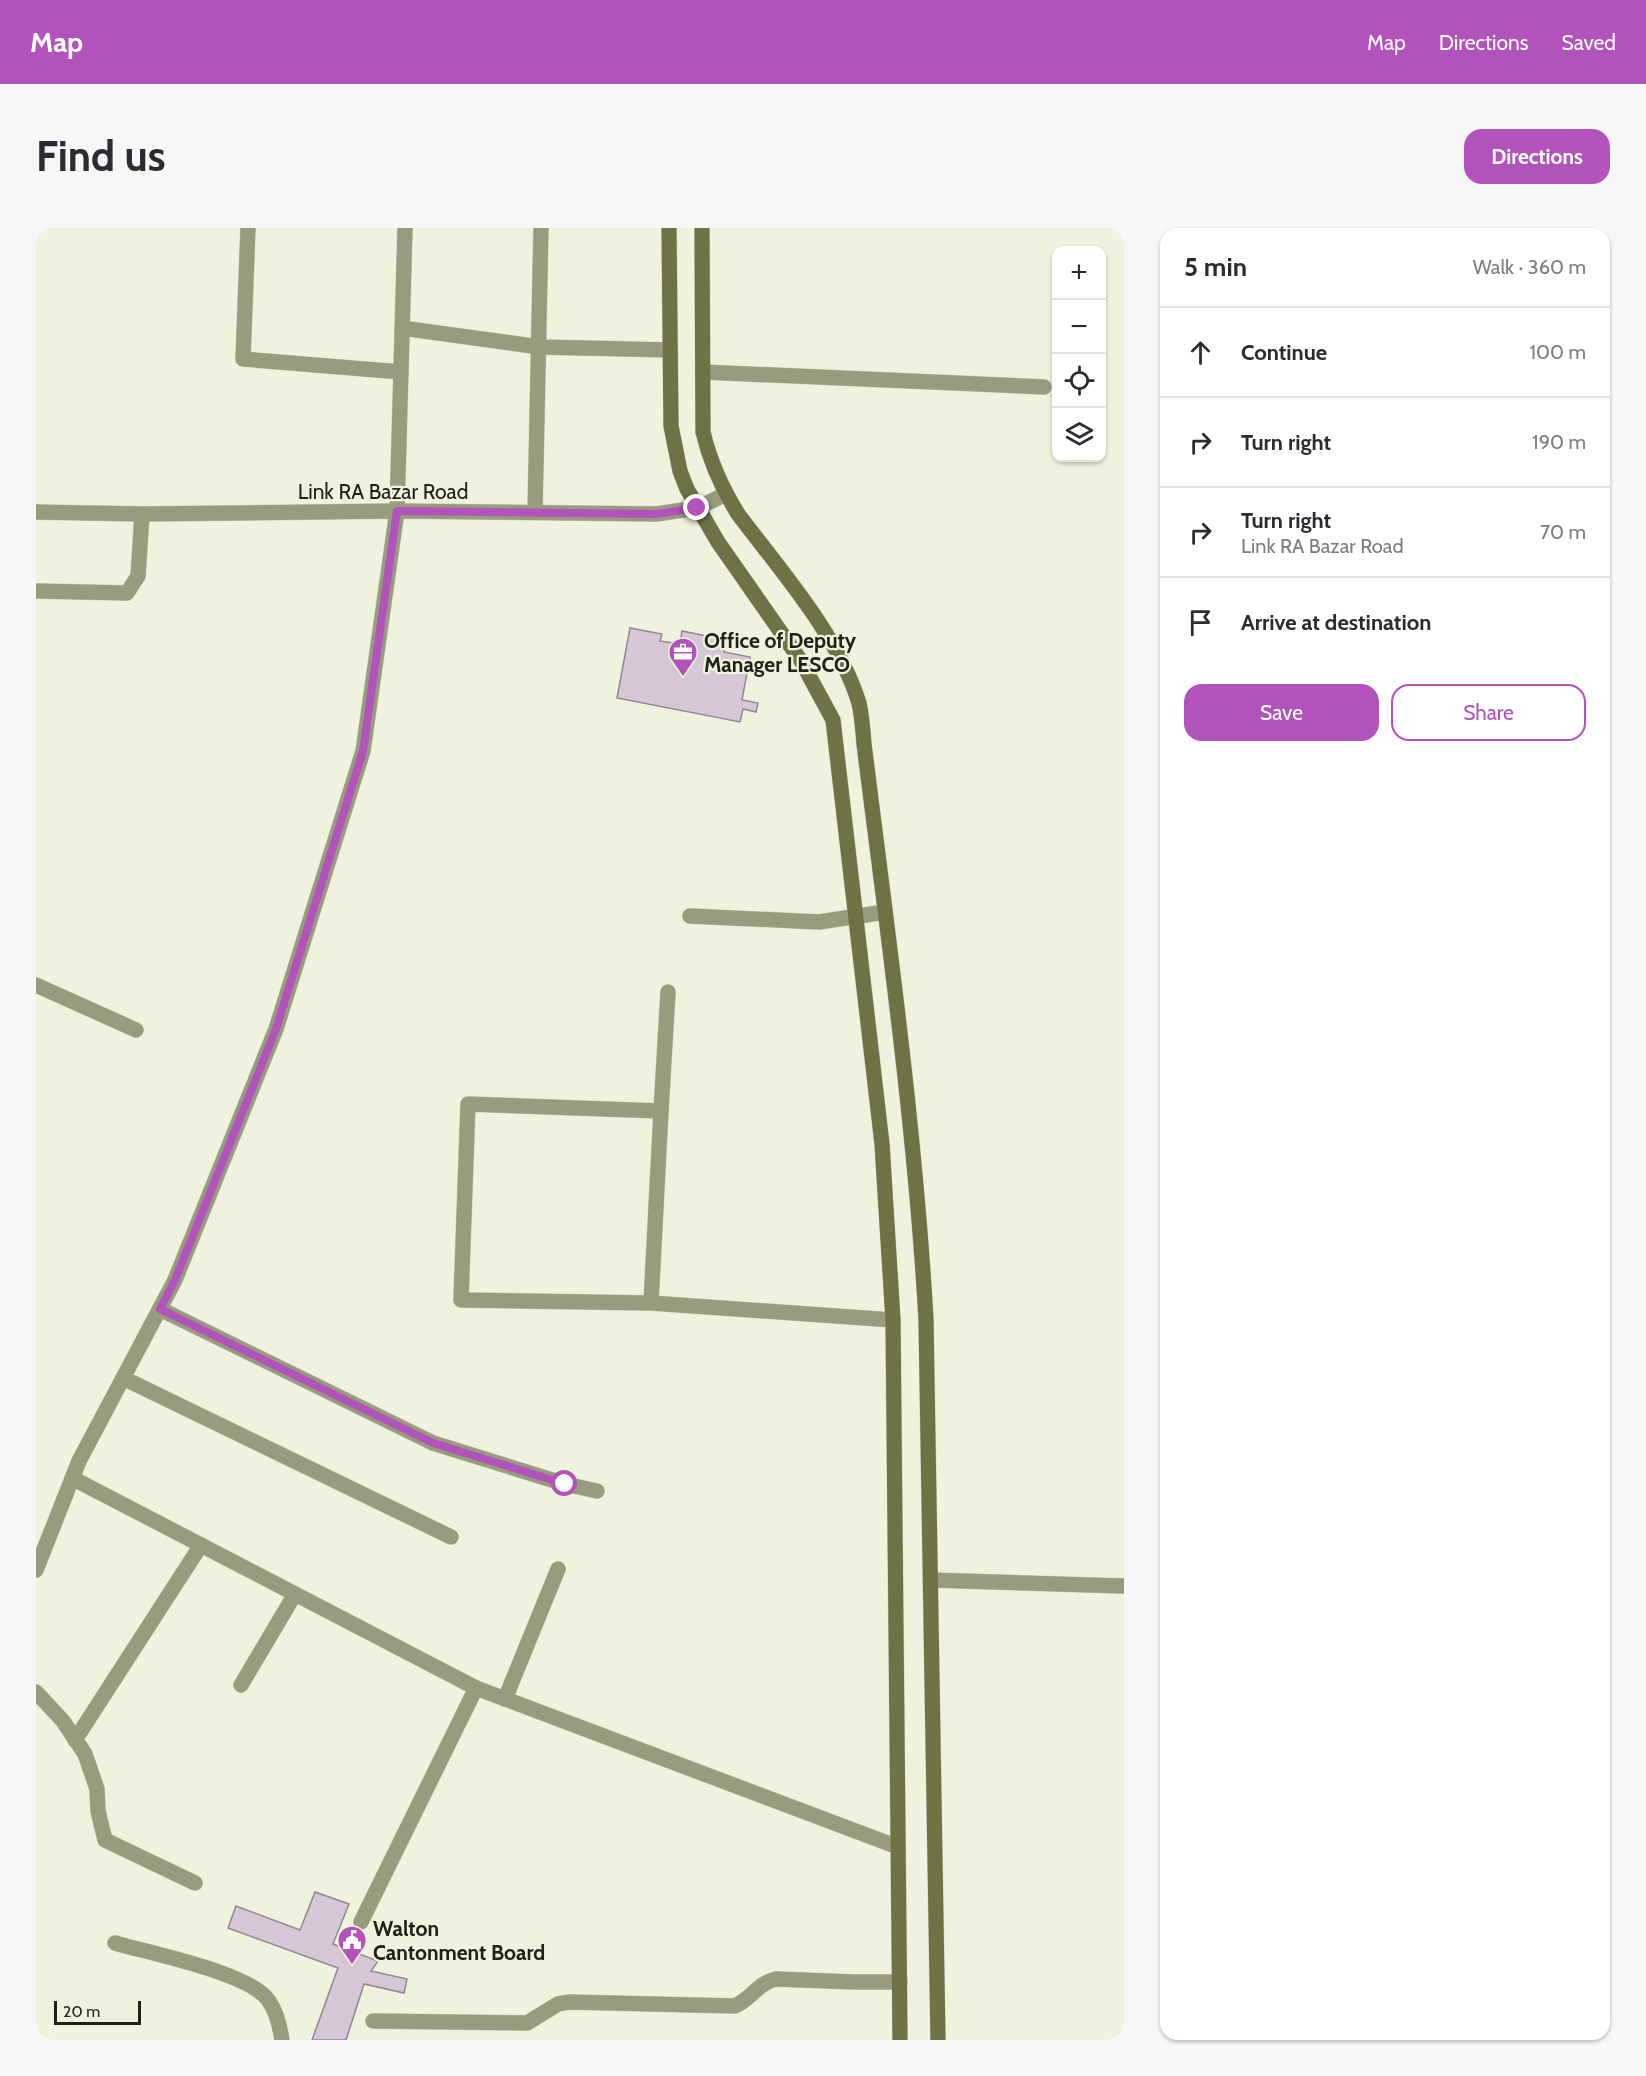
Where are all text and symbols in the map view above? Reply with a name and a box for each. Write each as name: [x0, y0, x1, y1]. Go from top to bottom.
text: Map: [30, 25, 83, 59]
text: Map: [1367, 30, 1406, 55]
text: Directions: [1439, 30, 1528, 55]
text: Saved: [1561, 30, 1616, 55]
button: Directions: [1464, 129, 1610, 184]
text: Find us: [36, 130, 165, 182]
map controls: [1052, 246, 1106, 462]
button: +: [1052, 246, 1106, 300]
text: 5 min: [1184, 251, 1247, 283]
text: Walk · 360 m: [1473, 255, 1586, 279]
button: −: [1052, 300, 1106, 354]
icon: ahead: [1184, 336, 1217, 369]
text: Continue: [1241, 339, 1327, 366]
text: 100 m: [1530, 340, 1586, 364]
button: locate: [1052, 354, 1106, 408]
button: layers: [1052, 408, 1106, 462]
icon: right: [1184, 426, 1217, 459]
text: Turn right: [1241, 429, 1331, 456]
text: 190 m: [1532, 430, 1586, 454]
street label: Link RA Bazar Road: [298, 479, 468, 504]
route end: [683, 494, 709, 520]
text: Turn right: [1241, 507, 1331, 534]
icon: right: [1184, 516, 1217, 549]
text: 70 m: [1540, 520, 1586, 544]
text: Link RA Bazar Road: [1241, 534, 1404, 558]
icon: arrive: [1184, 606, 1217, 639]
text: Arrive at destination: [1241, 609, 1431, 636]
place label: Office of Deputy Manager LESCO: [704, 628, 857, 677]
office icon: Office of Deputy Manager LESCO: [667, 636, 699, 678]
button: Save: [1184, 684, 1379, 741]
button: Share: [1391, 684, 1586, 741]
route start: [551, 1470, 577, 1496]
place label: Walton Cantonment Board: [373, 1916, 545, 1965]
public building icon: Walton Cantonment Board: [336, 1924, 368, 1966]
scale bar: [54, 1998, 141, 2026]
text: 20 m: [63, 2002, 100, 2021]

